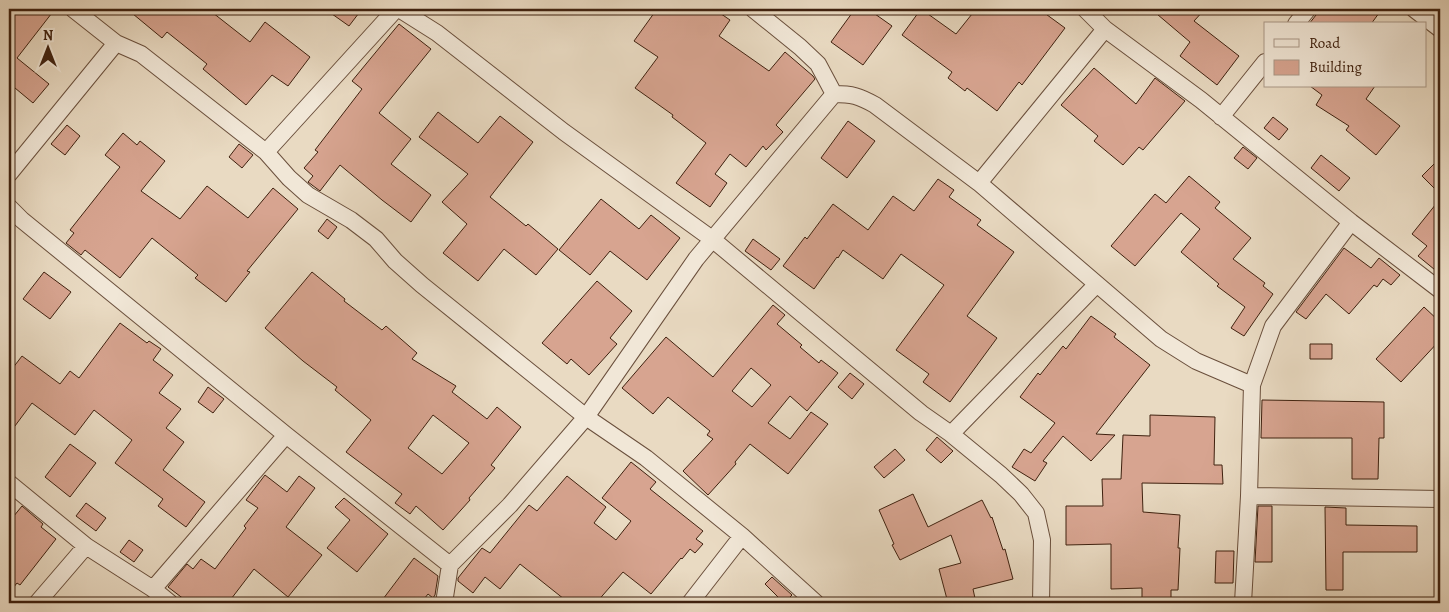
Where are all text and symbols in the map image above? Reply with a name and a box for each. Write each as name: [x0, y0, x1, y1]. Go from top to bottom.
north arrow: [22, 22, 72, 72]
legend: [1264, 22, 1426, 88]
text: N: [43, 26, 53, 45]
text: Road: [1309, 33, 1341, 53]
text: Building: [1309, 57, 1362, 77]

